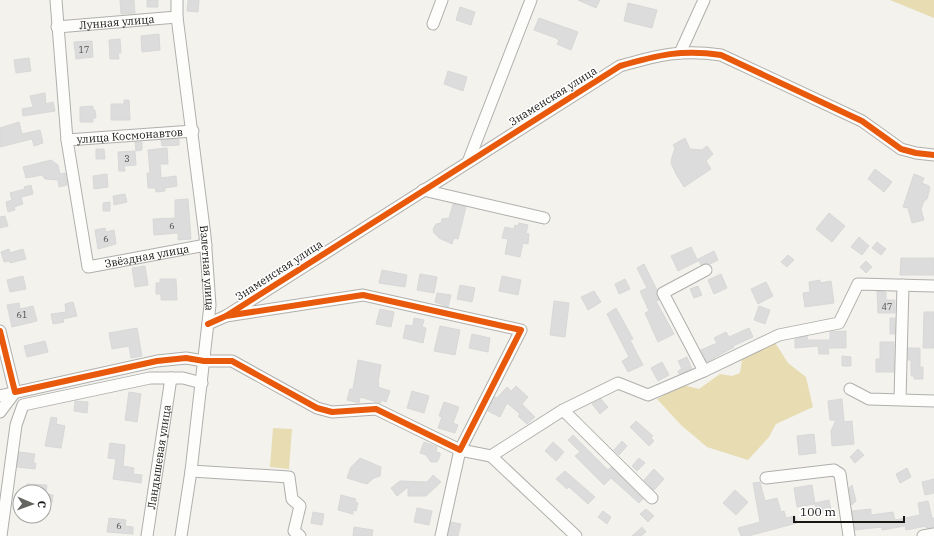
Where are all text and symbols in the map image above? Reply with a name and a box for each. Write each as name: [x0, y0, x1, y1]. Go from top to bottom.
street label: Лунная улица: [79, 12, 155, 32]
house number: 17: [79, 44, 89, 55]
street label: Знаменская улица: [507, 63, 599, 129]
street label: улица Космонавтов: [76, 125, 183, 146]
house number: 3: [124, 153, 130, 164]
house number: 6: [169, 220, 175, 231]
street label: Взлетная улица: [197, 224, 217, 312]
house number: 6: [103, 233, 109, 244]
street label: Знаменская улица: [233, 237, 325, 303]
street label: Звёздная улица: [103, 241, 190, 271]
house number: 47: [882, 301, 892, 312]
house number: 61: [17, 309, 27, 320]
street label: Ландышевая улица: [144, 404, 174, 510]
north arrow: [12, 484, 52, 524]
scale bar: [794, 498, 904, 524]
text: С: [35, 500, 49, 508]
text: 100 m: [800, 504, 836, 519]
house number: 6: [116, 520, 122, 531]

